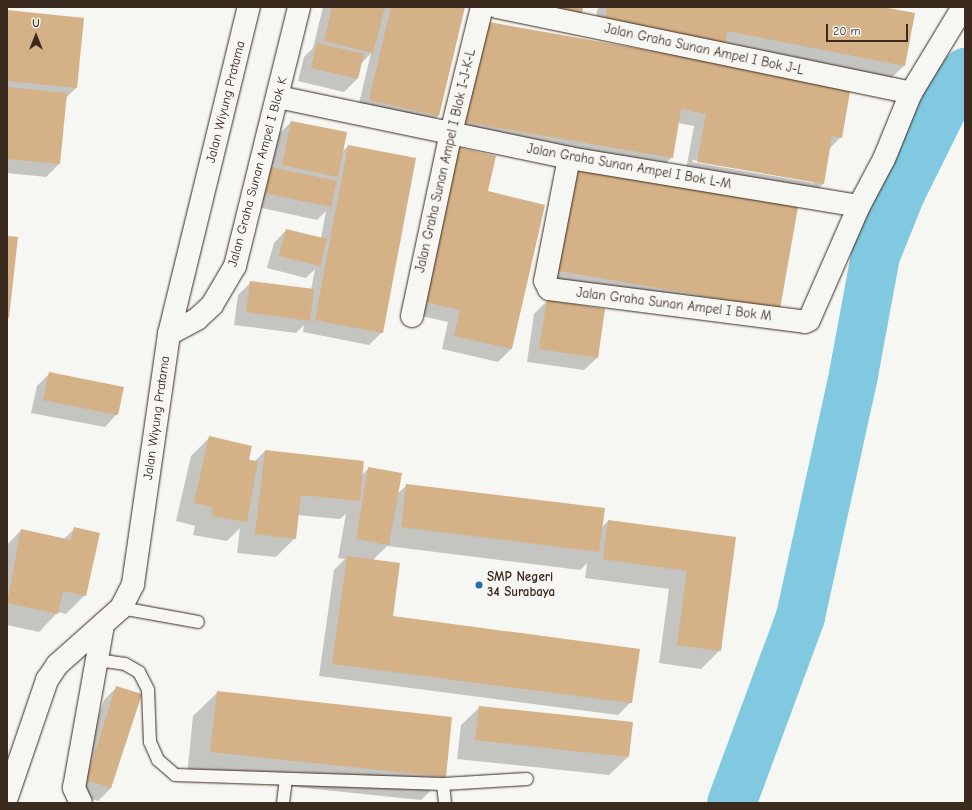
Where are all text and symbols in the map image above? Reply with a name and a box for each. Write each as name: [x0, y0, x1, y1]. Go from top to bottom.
north arrow: [16, 16, 56, 56]
scale bar: [828, 16, 910, 42]
text: U: [32, 17, 40, 30]
street label: Jalan Graha Sunan Ampel I Bok J-L: [603, 21, 805, 79]
text: 20 m: [833, 24, 861, 38]
street label: Jalan Wiyung Pratama: [203, 39, 249, 165]
street label: Jalan Graha Sunan Ampel I Blok I-J-K-L: [413, 48, 479, 274]
street label: Jalan Graha Sunan Ampel I Blok K: [225, 75, 291, 269]
street label: Jalan Graha Sunan Ampel I Bok L-M: [526, 141, 732, 193]
street label: Jalan Graha Sunan Ampel I Bok M: [575, 285, 773, 325]
street label: Jalan Wiyung Pratama: [141, 355, 173, 481]
place label: SMP Negeri 34 Surabaya: [487, 570, 555, 601]
marker: SMP Negeri 34 Surabaya: [474, 580, 484, 590]

